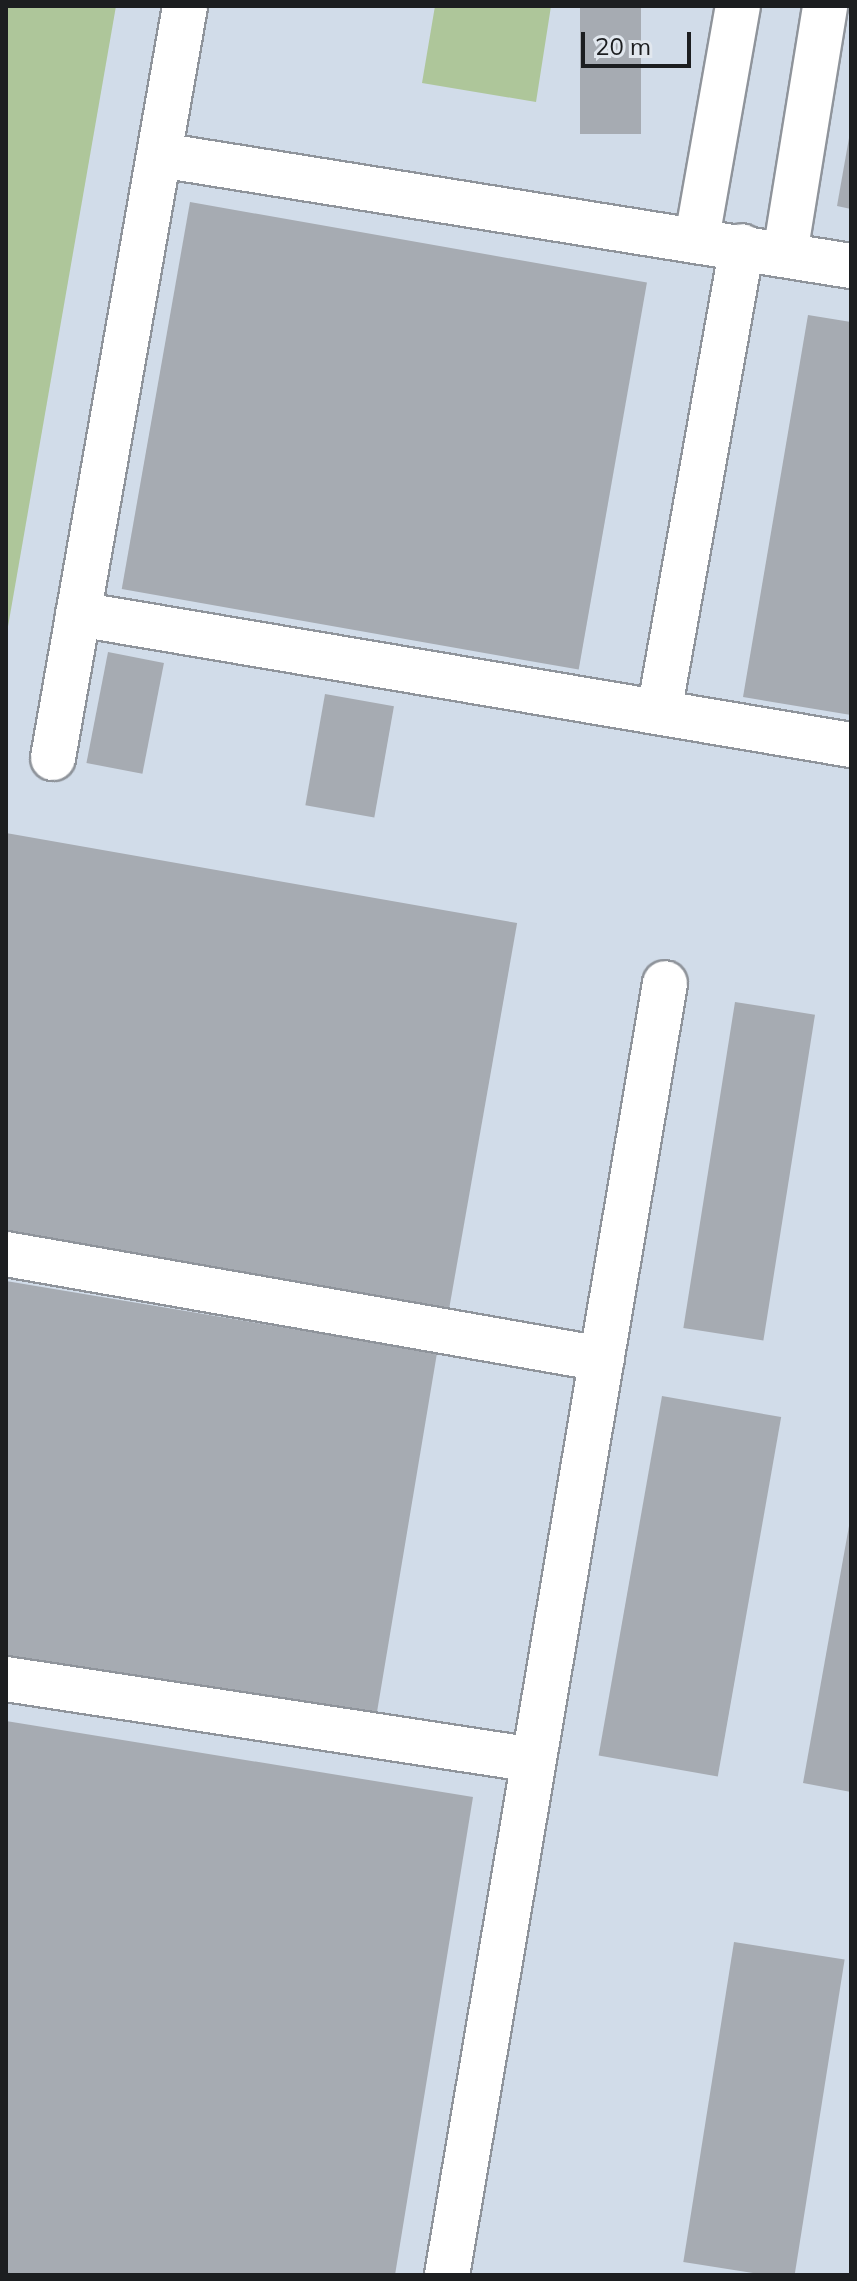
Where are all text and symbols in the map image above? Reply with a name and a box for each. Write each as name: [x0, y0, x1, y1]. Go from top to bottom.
scale bar: [585, 16, 695, 66]
text: 20 m: [595, 31, 651, 61]

